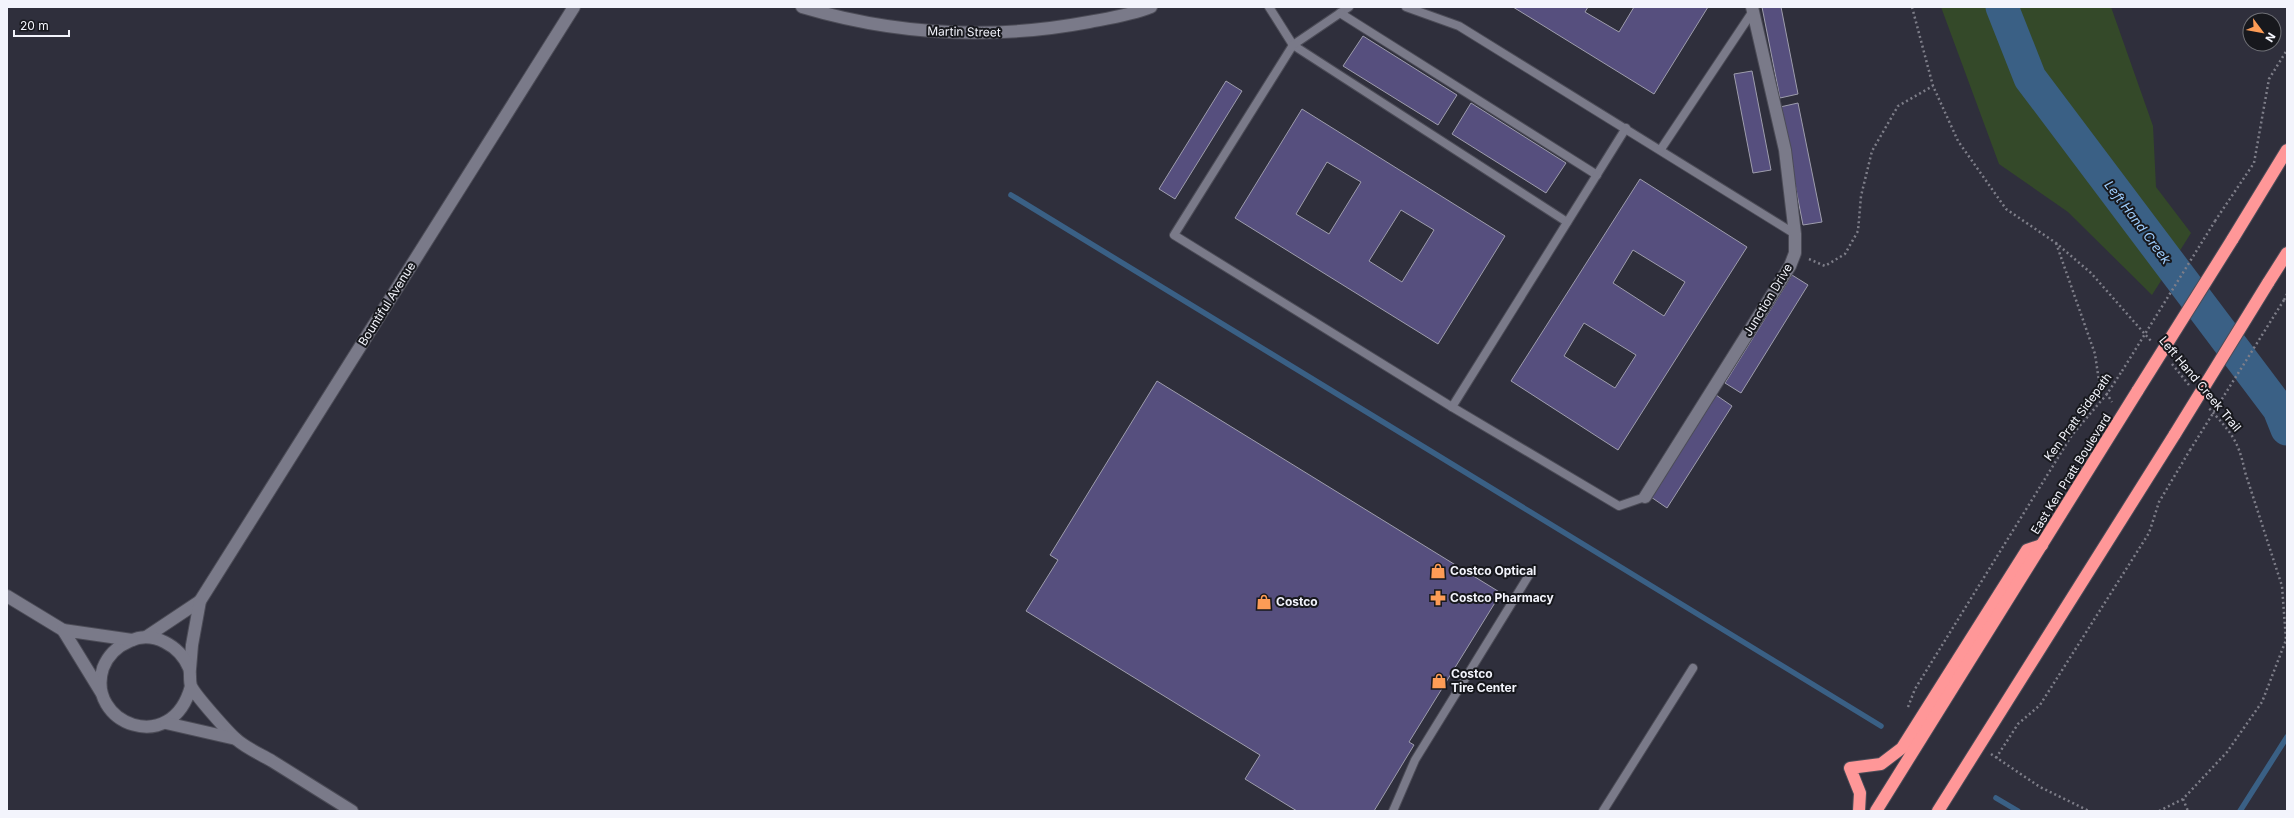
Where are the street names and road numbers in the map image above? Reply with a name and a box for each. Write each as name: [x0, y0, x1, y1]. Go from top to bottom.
street label: Martin Street: [927, 23, 1001, 40]
street label: Bountiful Avenue: [355, 259, 418, 348]
street label: Junction Drive: [1740, 261, 1795, 339]
street label: Left Hand Creek Trail: [2156, 333, 2245, 434]
street label: Ken Pratt Sidepath: [2041, 370, 2115, 464]
street label: East Ken Pratt Boulevard: [2027, 411, 2114, 537]

